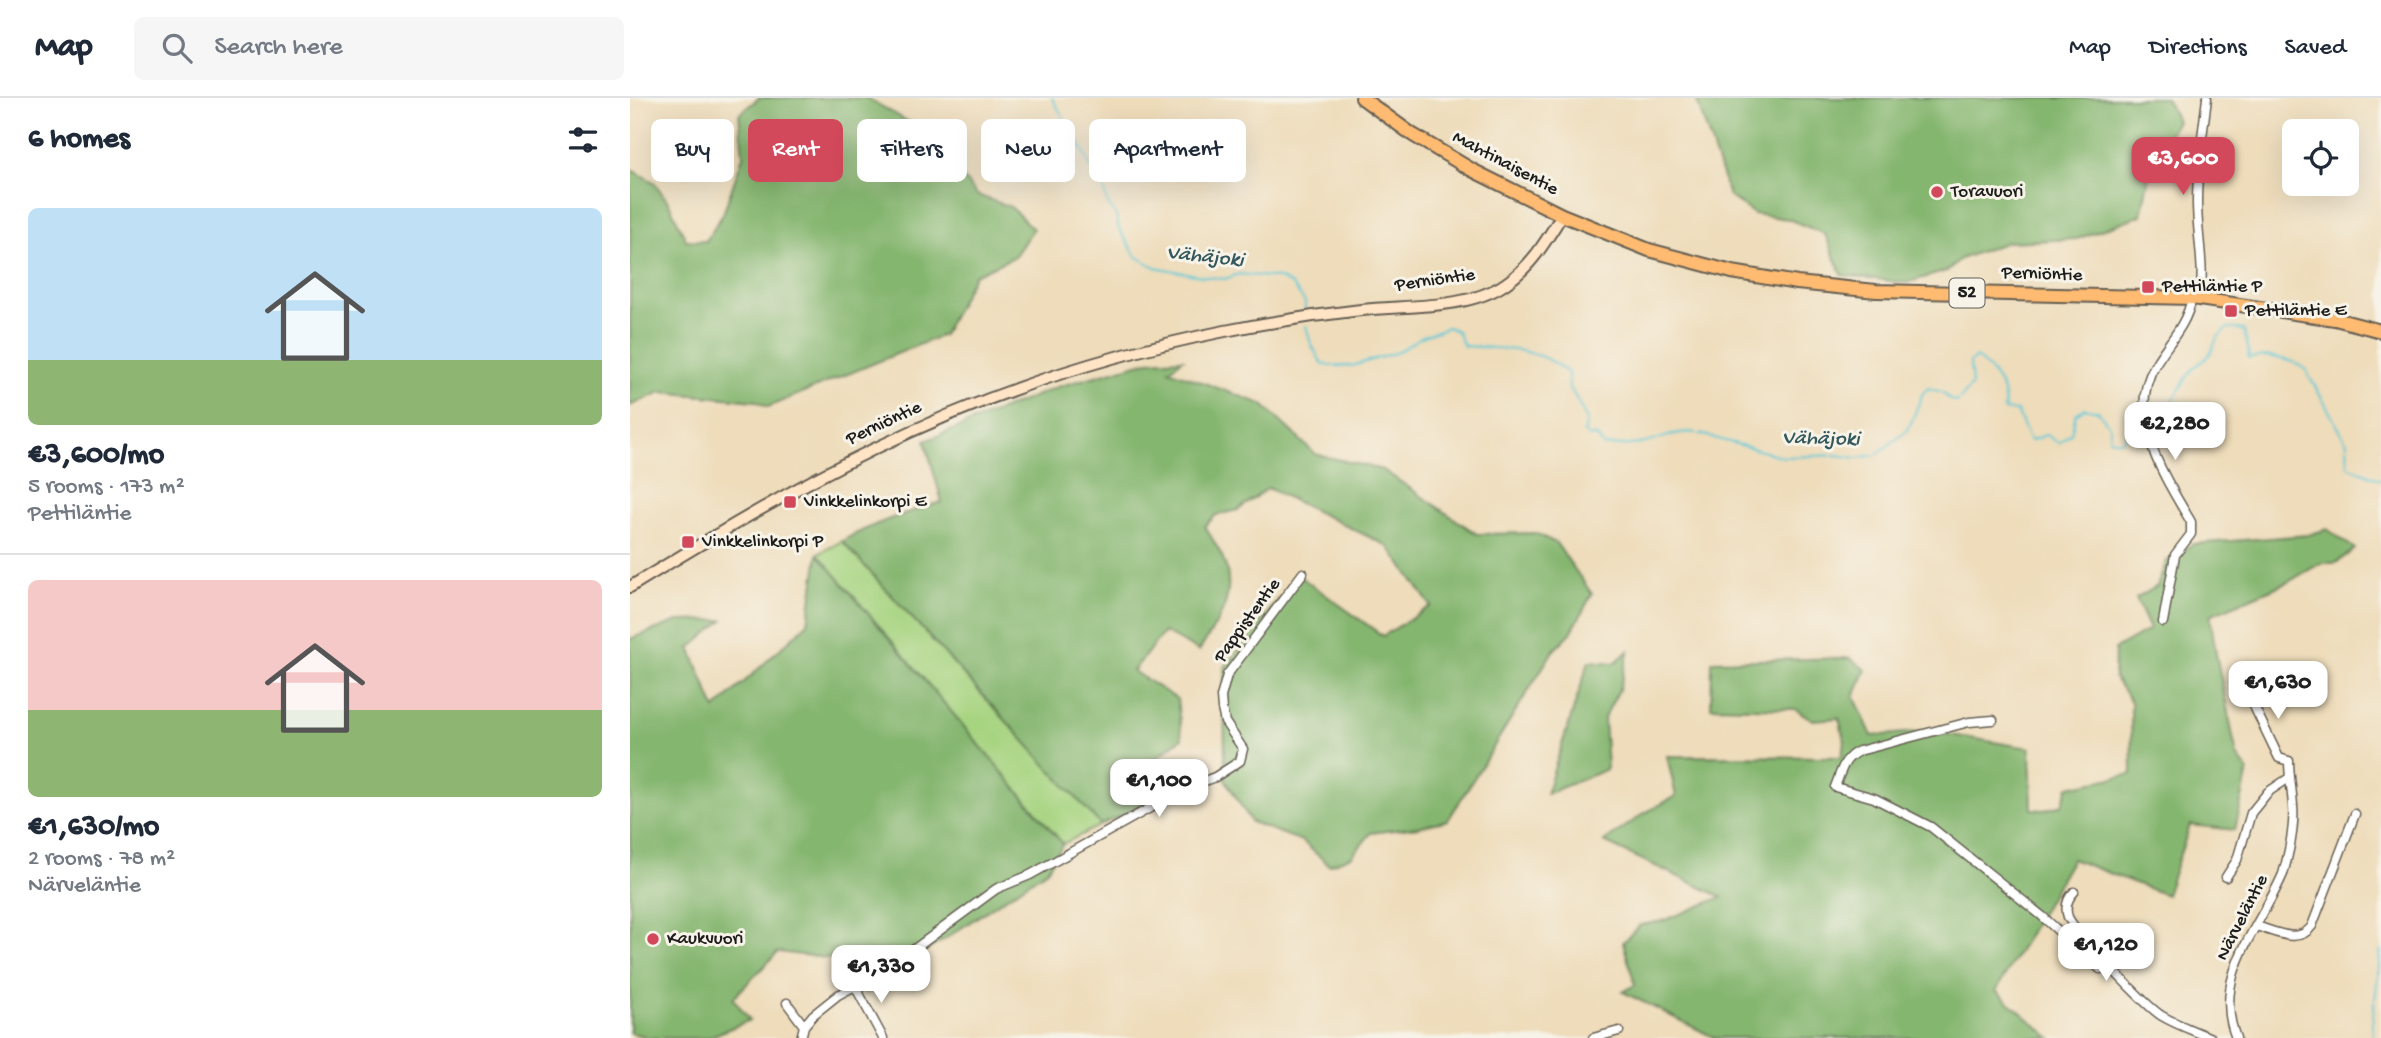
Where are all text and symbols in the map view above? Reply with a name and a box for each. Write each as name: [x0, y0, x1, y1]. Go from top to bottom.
search box: [134, 17, 624, 80]
text: Map: [35, 29, 92, 67]
icon: search: [158, 29, 196, 67]
text: Search here: [214, 33, 343, 64]
text: Map: [2069, 34, 2111, 63]
text: Directions: [2149, 34, 2247, 63]
text: Saved: [2285, 34, 2346, 63]
chip: Buy: [651, 119, 734, 182]
chip: Rent: [748, 119, 843, 182]
chip: Filters: [857, 119, 967, 182]
chip: New: [981, 119, 1075, 182]
chip: Apartment: [1089, 119, 1246, 182]
map controls: [2282, 119, 2359, 196]
button: locate: [2282, 119, 2359, 196]
icon: filters: [564, 121, 602, 159]
text: 6 homes: [28, 123, 130, 158]
street label: Mahtinaisentie: [1448, 126, 1562, 202]
pin: €3,600: [2126, 138, 2240, 197]
text: €3,600: [2148, 146, 2218, 173]
place label: Toravuori: [1950, 181, 2023, 204]
marker: Toravuori: [1929, 184, 1945, 200]
water label: Vähäjoki: [1165, 242, 1247, 275]
icon: home: [252, 253, 378, 379]
street label: Perniöntie: [2000, 262, 2083, 288]
street label: Perniöntie: [1392, 264, 1477, 298]
place label: Pettiläntie P: [2161, 276, 2263, 299]
road number: 52: [1950, 278, 1984, 308]
marker: Pettiläntie P: [2140, 279, 2156, 295]
place label: Pettiläntie E: [2244, 300, 2348, 323]
marker: Pettiläntie E: [2223, 303, 2239, 319]
street label: Perniöntie: [842, 396, 926, 452]
pin: €2,280: [2118, 402, 2232, 462]
text: €2,280: [2140, 411, 2210, 438]
water label: Vähäjoki: [1782, 427, 1862, 453]
text: €3,600/mo: [28, 439, 164, 474]
text: 5 rooms · 173 m²: [28, 474, 185, 501]
place label: Vinkkelinkorpi E: [803, 491, 928, 514]
marker: Vinkkelinkorpi E: [782, 494, 798, 510]
text: Pettiläntie: [28, 501, 131, 528]
place label: Vinkkelinkorpi P: [701, 531, 824, 554]
marker: Vinkkelinkorpi P: [680, 534, 696, 550]
street label: Pappistentie: [1209, 574, 1287, 669]
icon: home: [252, 625, 378, 751]
pin: €1,630: [2221, 662, 2335, 721]
text: €1,630: [2245, 670, 2311, 697]
pin: €1,100: [1102, 760, 1216, 819]
text: €1,100: [1126, 768, 1192, 795]
text: €1,630/mo: [28, 811, 159, 846]
text: 2 rooms · 78 m²: [28, 846, 175, 873]
street label: Närveläntie: [2212, 871, 2275, 965]
text: Närveläntie: [28, 873, 141, 900]
pin: €1,120: [2049, 924, 2163, 983]
place label: Kaukvuori: [667, 928, 743, 951]
marker: Kaukvuori: [645, 931, 661, 947]
text: €1,120: [2074, 932, 2138, 959]
pin: €1,330: [824, 946, 938, 1005]
text: €1,330: [847, 954, 915, 981]

